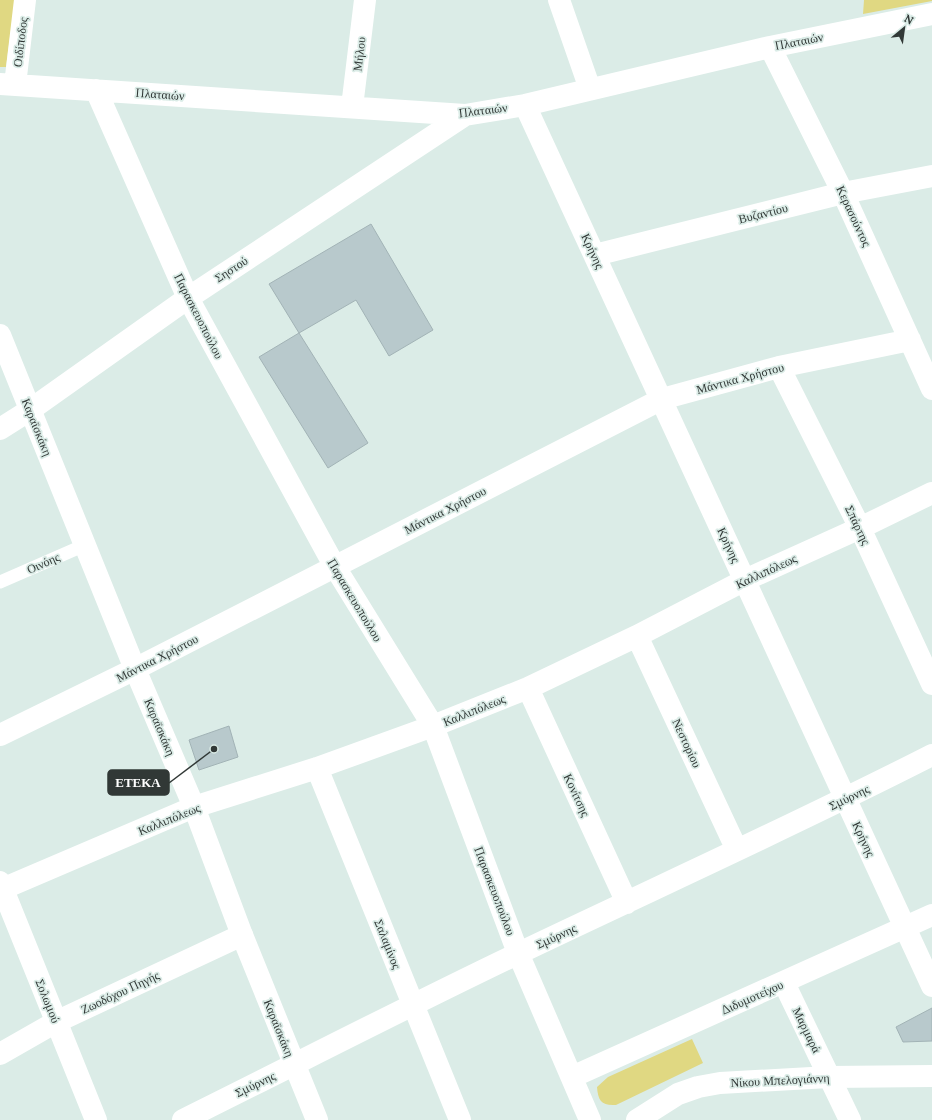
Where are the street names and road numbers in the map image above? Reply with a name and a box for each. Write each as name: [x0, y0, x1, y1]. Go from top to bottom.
street label: Οιδίποδος: [10, 16, 31, 68]
street label: Πλαταιών: [774, 29, 825, 53]
street label: Μήλου: [349, 36, 369, 72]
street label: Πλαταιών: [135, 85, 185, 103]
street label: Πλαταιών: [458, 100, 509, 120]
street label: Κερασούντος: [833, 183, 875, 249]
street label: Βυζαντίου: [737, 200, 789, 226]
street label: Κρήνης: [578, 231, 608, 271]
street label: Σηστού: [212, 253, 250, 285]
street label: Παρασκευοπούλου: [171, 271, 227, 361]
street label: Μάντικα Χρήστου: [695, 359, 785, 397]
street label: Καραϊσκάκη: [19, 396, 55, 458]
street label: Μάντικα Χρήστου: [402, 483, 489, 537]
street label: Σπάρτης: [842, 503, 874, 547]
street label: Κρήνης: [714, 525, 744, 565]
street label: Οινόης: [24, 549, 62, 577]
street label: Καλλιπόλεως: [733, 550, 799, 592]
street label: Παρασκευοπούλου: [324, 556, 386, 644]
street label: Μάντικα Χρήστου: [114, 631, 201, 685]
street label: Καλλιπόλεως: [441, 691, 507, 729]
street label: Καραϊσκάκη: [141, 696, 179, 758]
street label: Νεστορίου: [669, 716, 705, 770]
street label: Κονίτσης: [561, 771, 594, 819]
street label: Σμύρνης: [827, 781, 872, 813]
street label: Καλλιπόλεως: [136, 800, 202, 838]
street label: Κρήνης: [849, 819, 879, 859]
street label: Παρασκευοπούλου: [471, 845, 519, 938]
street label: Σαλαμίνος: [371, 917, 405, 971]
street label: Σμύρνης: [533, 920, 579, 952]
street label: Ζωοδόχου Πηγής: [78, 967, 162, 1017]
street label: Σολωμού: [32, 977, 64, 1025]
street label: Διδυμοτείχου: [718, 977, 786, 1017]
street label: Καραϊσκάκη: [261, 997, 297, 1059]
street label: Μαρμαρά: [790, 1005, 825, 1056]
street label: Σμύρνης: [233, 1068, 278, 1100]
street label: Νίκου Μπελογιάννη: [730, 1070, 830, 1090]

